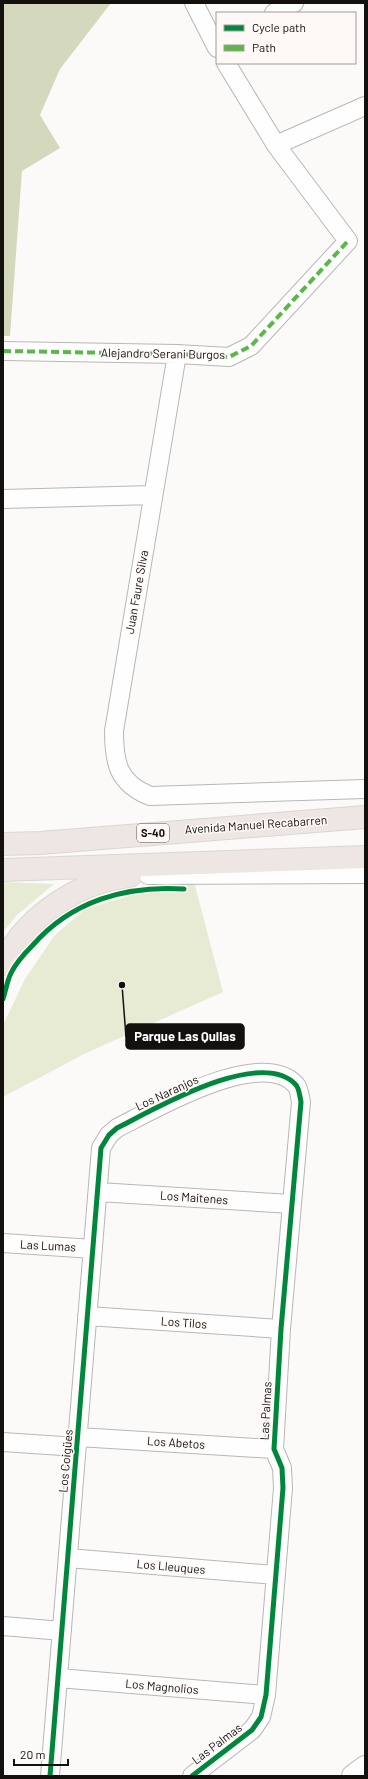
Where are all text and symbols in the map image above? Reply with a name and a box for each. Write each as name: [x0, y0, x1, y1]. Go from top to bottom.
legend: [216, 12, 356, 64]
text: Cycle path: [252, 20, 306, 34]
text: Path: [252, 40, 276, 54]
street label: Alejandro Serani Burgos: [101, 345, 225, 361]
street label: Juan Faure Silva: [122, 549, 150, 635]
street label: Avenida Manuel Recabarren: [184, 812, 328, 836]
road number: S-40: [137, 824, 169, 842]
callout: Parque Las Quilas: [126, 1024, 244, 1049]
text: Parque Las Quilas: [134, 1028, 236, 1044]
street label: Los Naranjos: [133, 1071, 201, 1113]
street label: Los Maitenes: [159, 1188, 229, 1206]
street label: Las Lumas: [20, 1237, 77, 1253]
street label: Los Tilos: [160, 1313, 208, 1331]
street label: Las Palmas: [256, 1381, 274, 1441]
street label: Los Coigües: [55, 1429, 75, 1493]
street label: Los Abetos: [147, 1433, 206, 1451]
street label: Los Lleuques: [136, 1556, 206, 1576]
street label: Los Magnolios: [125, 1676, 200, 1696]
street label: Las Palmas: [189, 1720, 244, 1767]
scale bar: [14, 1741, 68, 1767]
text: 20 m: [20, 1747, 46, 1761]

